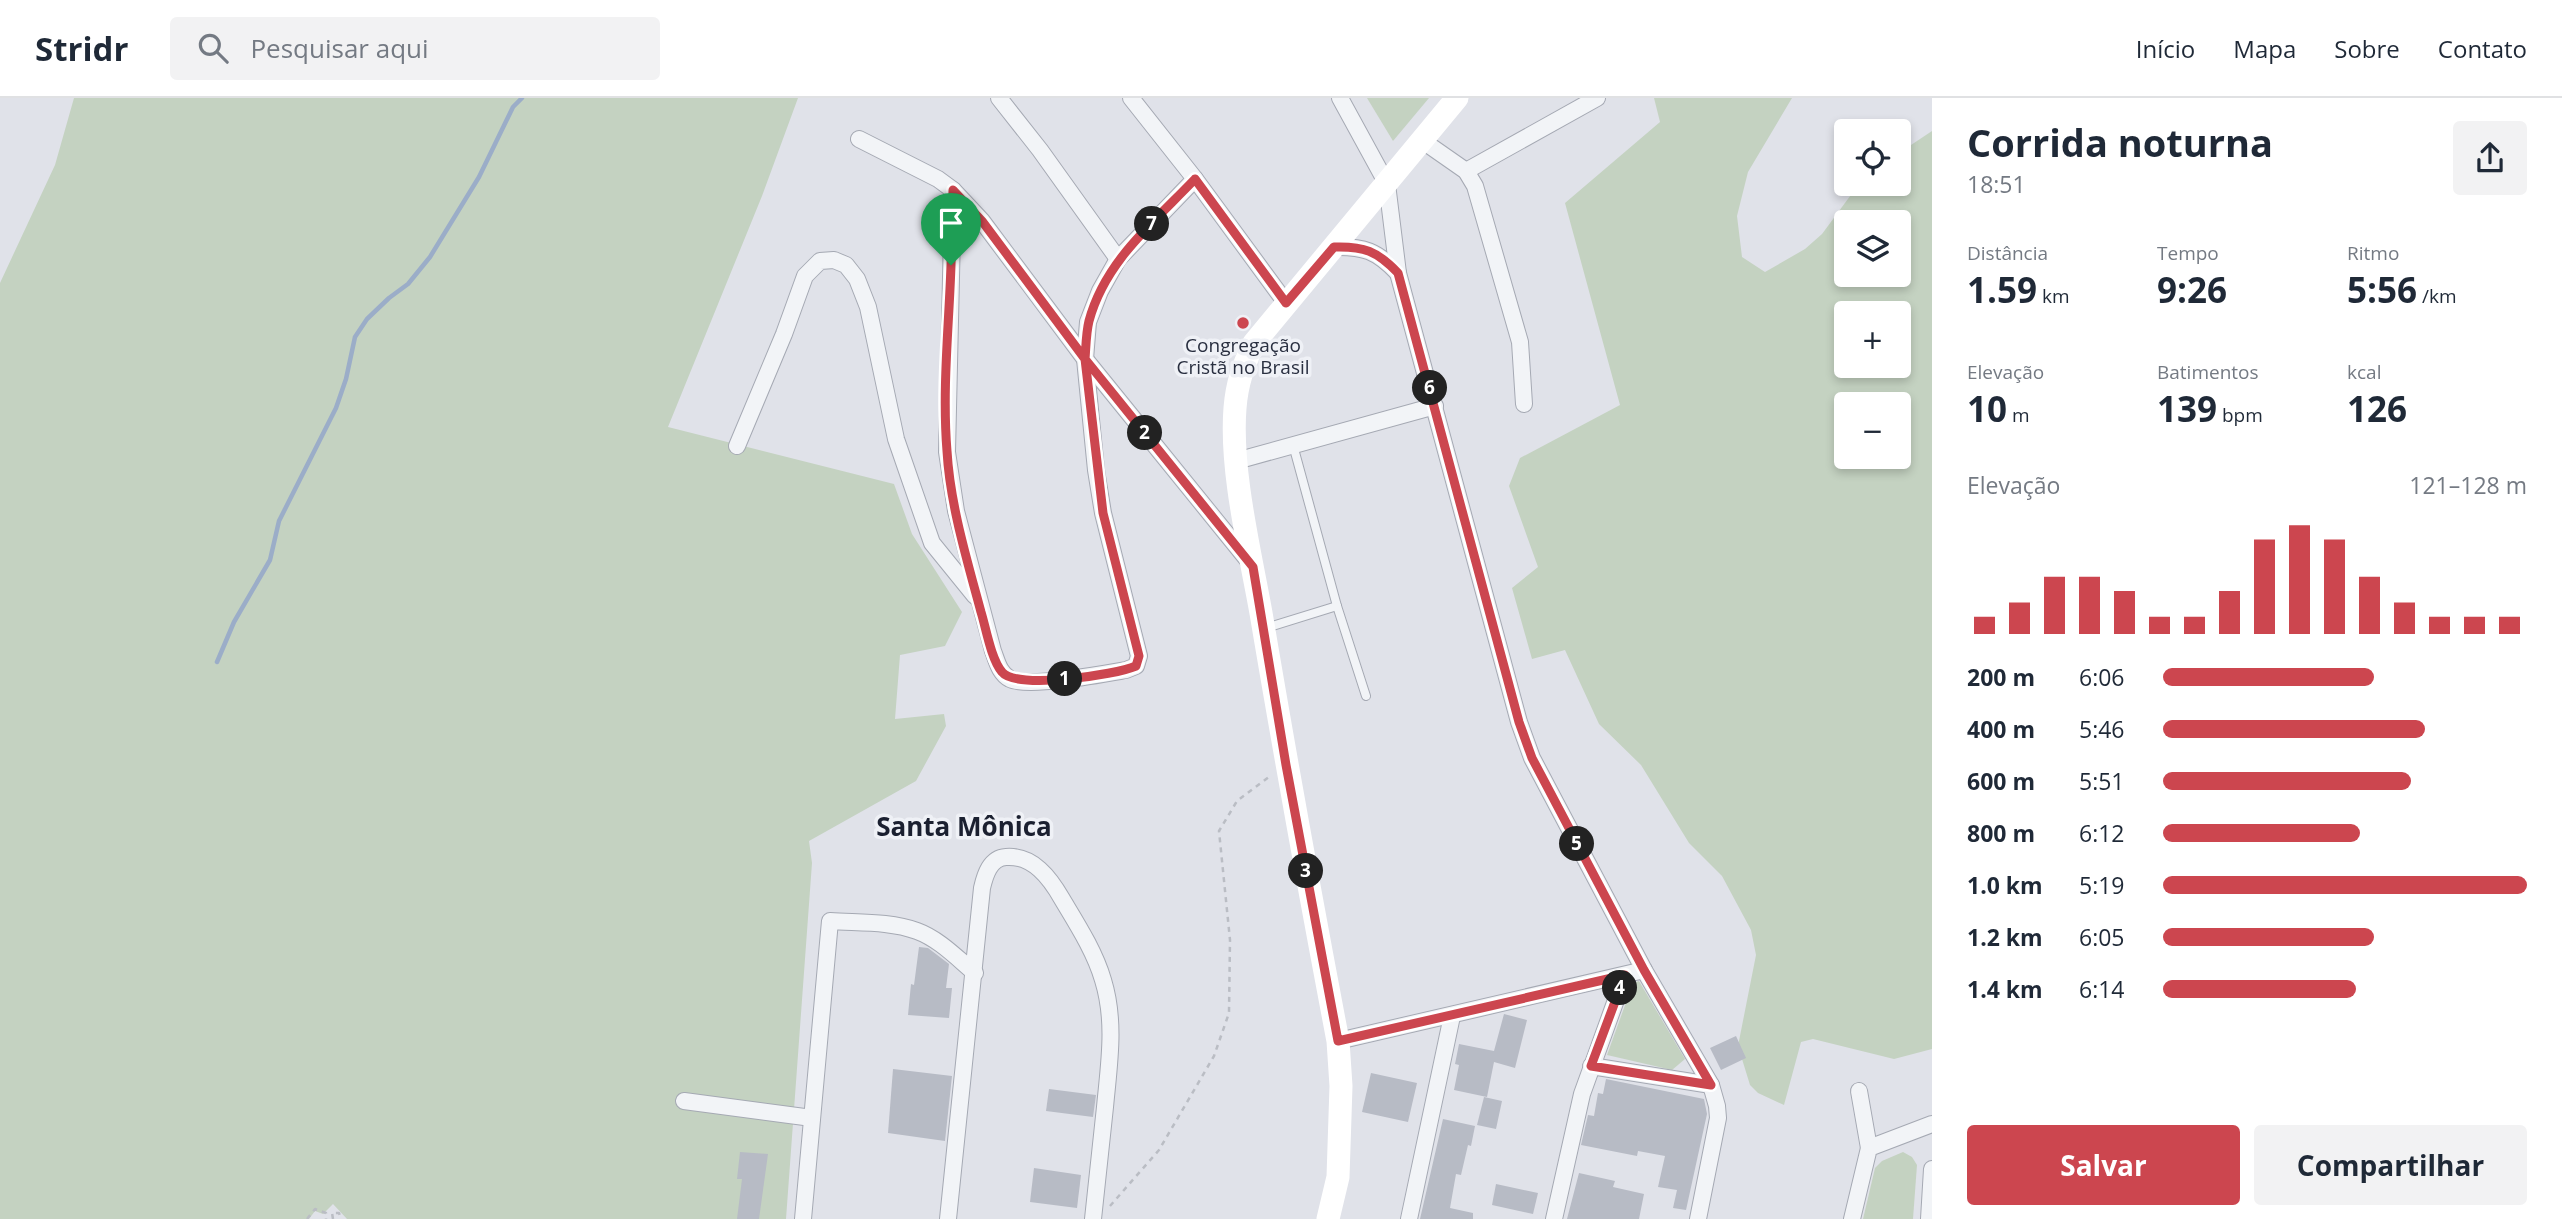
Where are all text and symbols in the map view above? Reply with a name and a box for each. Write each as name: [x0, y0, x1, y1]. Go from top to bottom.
search box: [170, 17, 660, 80]
text: Stridr: [35, 26, 128, 71]
icon: search: [194, 29, 232, 67]
text: Pesquisar aqui: [250, 30, 429, 66]
text: Início: [2136, 32, 2195, 65]
text: Mapa: [2233, 32, 2296, 65]
text: Sobre: [2334, 32, 2400, 65]
text: Contato: [2438, 32, 2527, 65]
text: Corrida noturna: [1967, 116, 2273, 168]
map controls: [1834, 119, 1911, 469]
button: locate: [1834, 119, 1911, 196]
button: share: [2453, 121, 2527, 195]
text: 18:51: [1967, 168, 2026, 200]
pin: [921, 193, 981, 265]
icon: arrive: [932, 204, 970, 242]
pin: 7: [1134, 206, 1170, 242]
text: 7: [1146, 210, 1157, 236]
button: layers: [1834, 210, 1911, 287]
text: Distância: [1967, 240, 2048, 266]
text: Tempo: [2157, 240, 2219, 266]
text: Ritmo: [2347, 240, 2399, 266]
text: 1.59: [1967, 266, 2037, 313]
text: 9:26: [2157, 266, 2227, 313]
text: 5:56: [2347, 266, 2417, 313]
text: km: [2037, 283, 2070, 309]
text: /km: [2417, 283, 2457, 309]
button: +: [1834, 301, 1911, 378]
marker: Congregação Cristã no Brasil: [1235, 315, 1251, 331]
place label: Congregação Cristã no Brasil: [1176, 332, 1310, 380]
text: Elevação: [1967, 359, 2044, 385]
text: Batimentos: [2157, 359, 2259, 385]
text: kcal: [2347, 359, 2381, 385]
pin: 6: [1412, 370, 1448, 406]
text: 6: [1424, 374, 1435, 400]
text: 10: [1967, 385, 2007, 432]
text: 139: [2157, 385, 2217, 432]
text: 126: [2347, 385, 2407, 432]
button: −: [1834, 392, 1911, 469]
text: m: [2007, 402, 2030, 428]
text: bpm: [2217, 402, 2263, 428]
pin: 2: [1128, 416, 1162, 450]
text: 2: [1139, 419, 1150, 445]
text: Elevação: [1967, 469, 2060, 501]
text: 121–128 m: [2409, 469, 2527, 501]
text: 200 m: [1967, 661, 2035, 693]
text: 6:06: [2079, 661, 2125, 693]
pin: 1: [1048, 662, 1082, 696]
text: 1: [1059, 665, 1070, 691]
text: 400 m: [1967, 713, 2035, 745]
text: 5:46: [2079, 713, 2125, 745]
text: 600 m: [1967, 765, 2035, 797]
text: 5:51: [2079, 765, 2125, 797]
district label: Santa Mônica: [876, 808, 1052, 844]
text: 800 m: [1967, 817, 2035, 849]
text: 6:12: [2079, 817, 2125, 849]
pin: 5: [1560, 826, 1594, 862]
text: 5: [1571, 830, 1582, 856]
pin: 3: [1288, 854, 1324, 888]
text: 3: [1300, 857, 1311, 883]
text: 1.0 km: [1967, 869, 2043, 901]
text: 5:19: [2079, 869, 2125, 901]
text: 1.2 km: [1967, 921, 2043, 953]
text: 6:05: [2079, 921, 2125, 953]
pin: 4: [1602, 970, 1638, 1006]
text: 1.4 km: [1967, 973, 2043, 1005]
text: 6:14: [2079, 973, 2125, 1005]
text: 4: [1614, 974, 1625, 1000]
button: Salvar: [1967, 1125, 2240, 1205]
button: Compartilhar: [2254, 1125, 2527, 1205]

